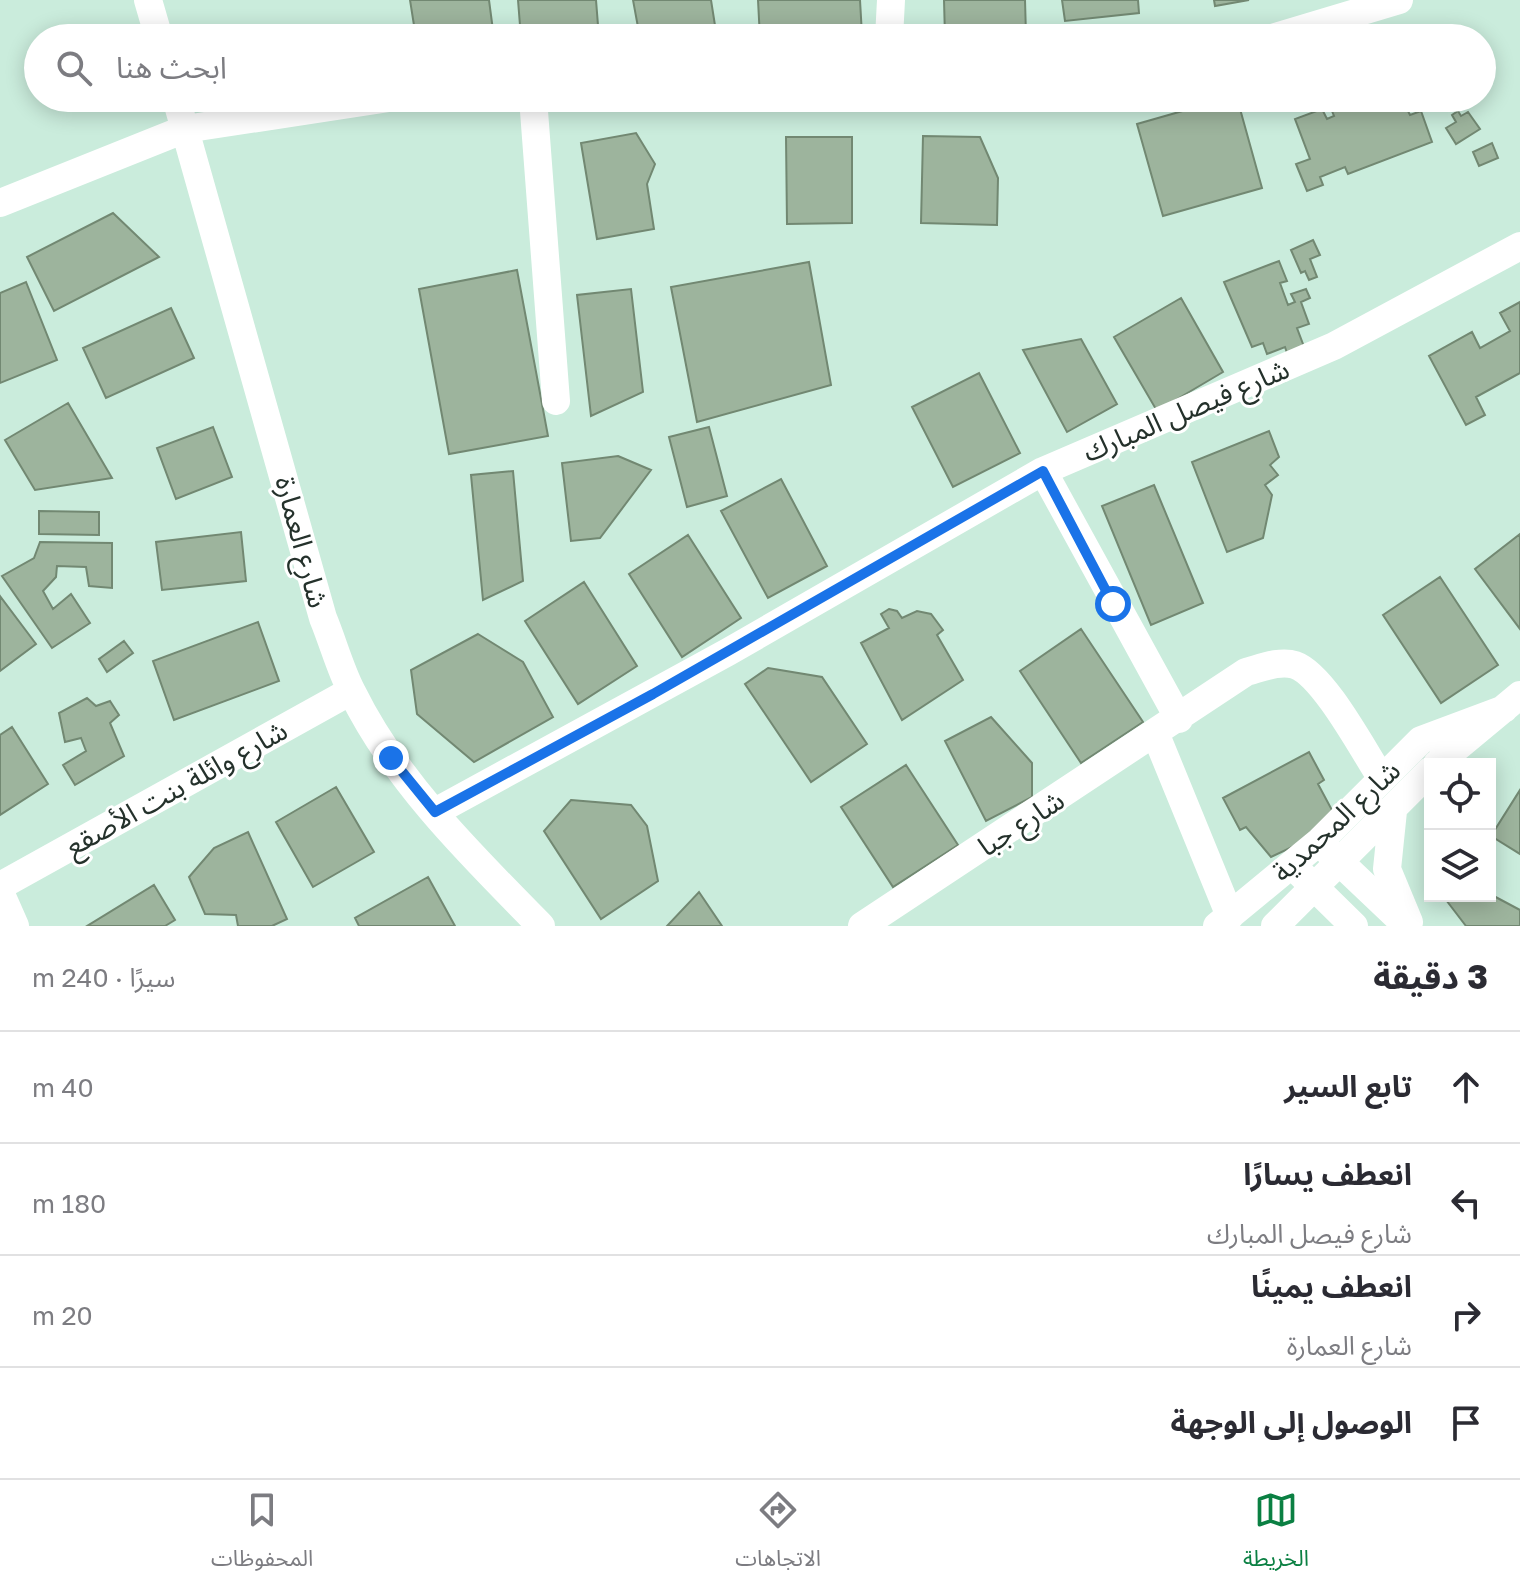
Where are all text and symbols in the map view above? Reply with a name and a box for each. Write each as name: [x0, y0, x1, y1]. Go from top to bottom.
search box: [24, 24, 1496, 112]
icon: search: [52, 46, 96, 90]
text: ابحث هنا: [116, 49, 227, 85]
street label: شارع فيصل المبارك: [1078, 351, 1296, 472]
street label: شارع العمارة: [264, 472, 336, 613]
route start: [1095, 586, 1131, 622]
street label: شارع وائلة بنت الأصقع: [59, 713, 295, 867]
route end: [373, 740, 409, 776]
street label: شارع المحمدية: [1265, 753, 1410, 892]
map controls: [1424, 758, 1496, 902]
button: locate: [1424, 758, 1496, 830]
street label: شارع جبا: [972, 783, 1073, 867]
button: layers: [1424, 830, 1496, 902]
text: 3 دقيقة: [1373, 956, 1488, 996]
text: سيرًا · 240 m: [32, 962, 175, 993]
icon: ahead: [1444, 1065, 1488, 1109]
text: تابع السير: [1284, 1068, 1412, 1104]
text: 40 m: [32, 1072, 94, 1103]
text: انعطف يسارًا: [1243, 1156, 1412, 1192]
icon: left: [1444, 1181, 1488, 1225]
text: 180 m: [32, 1188, 106, 1219]
text: شارع فيصل المبارك: [1207, 1218, 1412, 1249]
text: انعطف يمينًا: [1251, 1268, 1412, 1304]
icon: right: [1444, 1293, 1488, 1337]
text: 20 m: [32, 1300, 93, 1331]
text: شارع العمارة: [1287, 1330, 1412, 1361]
icon: arrive: [1444, 1401, 1488, 1445]
text: الوصول إلى الوجهة: [1170, 1404, 1412, 1440]
tab: المحفوظات: [211, 1488, 313, 1582]
tab: الاتجاهات: [735, 1488, 821, 1582]
tab: الخريطة: [1243, 1488, 1309, 1582]

